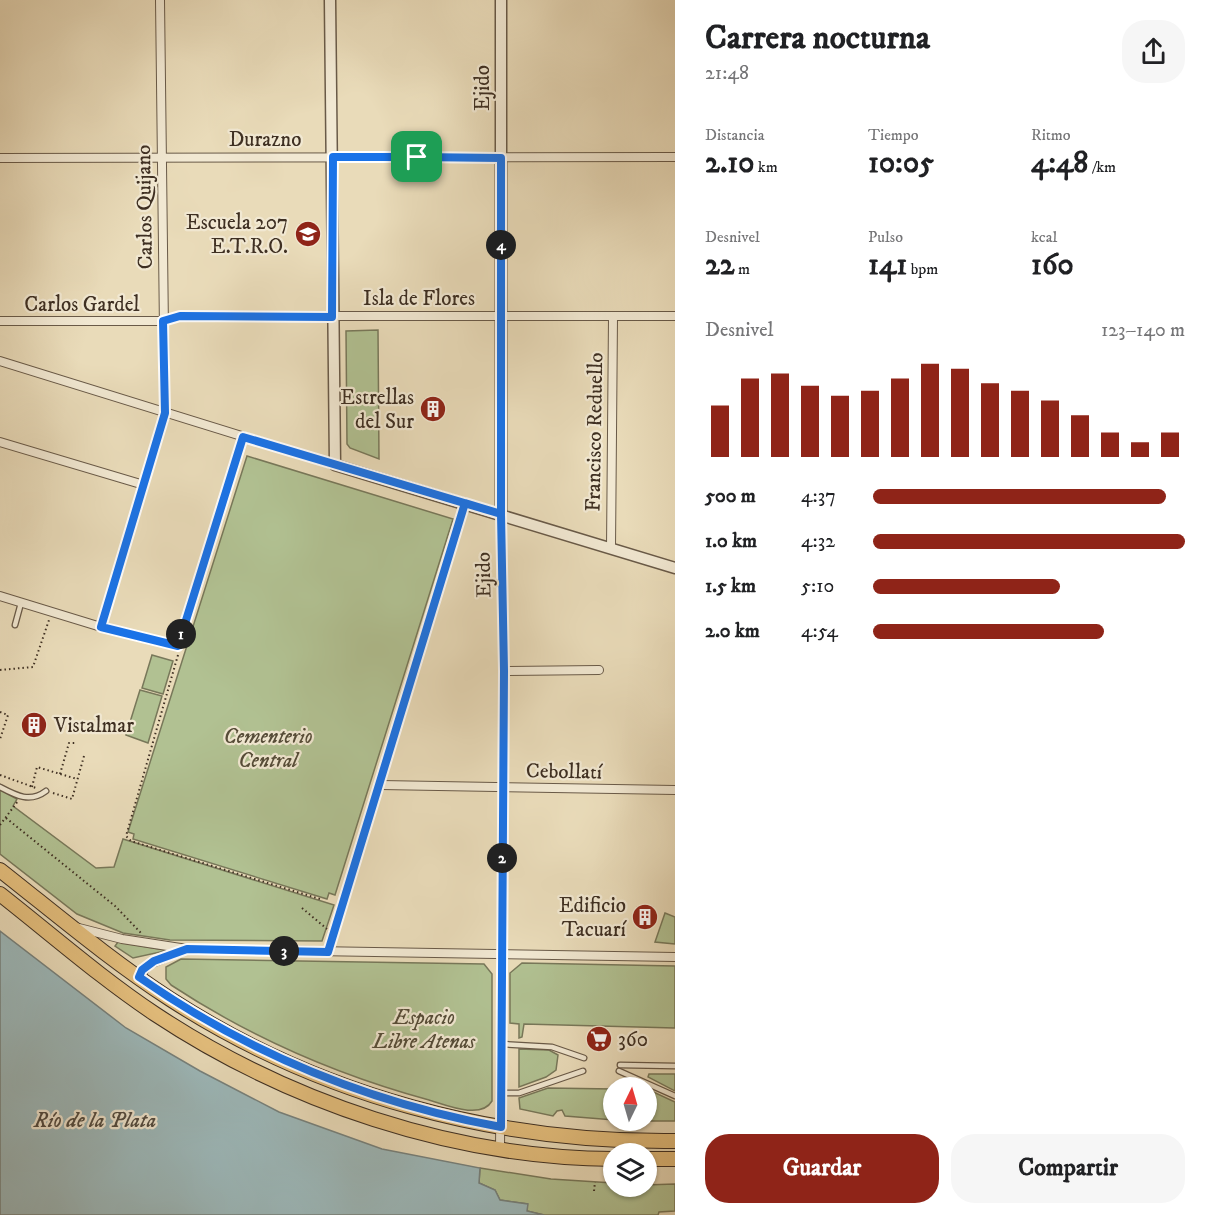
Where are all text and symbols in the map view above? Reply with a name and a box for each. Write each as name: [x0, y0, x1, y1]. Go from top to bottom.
text: Carrera nocturna: [705, 18, 930, 59]
button: share: [1122, 20, 1185, 83]
text: 21:48: [705, 61, 749, 86]
street label: Ejido: [470, 65, 496, 111]
text: Distancia: [705, 125, 764, 145]
text: Tiempo: [868, 125, 919, 145]
text: Ritmo: [1031, 125, 1071, 145]
street label: Durazno: [229, 127, 301, 153]
pin: [391, 131, 442, 182]
icon: arrive: [400, 140, 433, 173]
street label: Carlos Quijano: [131, 144, 159, 270]
text: 2.10: [705, 145, 754, 182]
text: 10:05: [868, 145, 934, 182]
text: 4:48: [1031, 145, 1088, 182]
text: km: [754, 157, 778, 177]
text: /km: [1088, 157, 1116, 177]
place label: Escuela 207 E.T.R.O.: [186, 210, 288, 260]
school or university icon: Escuela 207 E.T.R.O.: [293, 219, 323, 249]
text: Desnivel: [705, 227, 760, 247]
text: Pulso: [868, 227, 903, 247]
text: kcal: [1031, 227, 1057, 247]
pin: 4: [486, 230, 516, 260]
text: 4: [496, 235, 506, 255]
text: 22: [705, 247, 734, 284]
text: 141: [868, 247, 907, 284]
text: 160: [1031, 247, 1074, 284]
text: m: [734, 259, 750, 279]
text: bpm: [907, 259, 938, 279]
street label: Isla de Flores: [363, 286, 475, 312]
street label: Carlos Gardel: [24, 292, 140, 318]
text: Desnivel: [705, 318, 774, 343]
text: 123–140 m: [1101, 318, 1185, 343]
street label: Francisco Reduello: [581, 352, 609, 512]
place label: Estrellas del Sur: [340, 385, 414, 435]
building icon: Estrellas del Sur: [418, 394, 448, 424]
text: 500 m: [705, 484, 756, 509]
text: 4:37: [801, 484, 836, 509]
text: 1.0 km: [705, 529, 757, 554]
text: 4:32: [801, 529, 835, 554]
street label: Ejido: [471, 552, 497, 598]
text: 1.5 km: [705, 574, 756, 599]
text: 5:10: [801, 574, 834, 599]
pin: 1: [166, 619, 196, 649]
text: 2.0 km: [705, 619, 760, 644]
text: 4:54: [801, 619, 838, 644]
text: 1: [178, 624, 184, 644]
building icon: Vistalmar: [19, 710, 49, 740]
place label: Vistalmar: [53, 713, 134, 739]
park label: Cementerio Central: [224, 724, 313, 774]
street label: Cebollatí: [526, 758, 604, 786]
pin: 2: [487, 843, 517, 873]
text: 2: [498, 848, 506, 868]
place label: Edificio Tacuarí: [559, 893, 628, 943]
building icon: Edificio Tacuarí: [630, 902, 660, 932]
pin: 3: [269, 936, 299, 966]
text: 3: [281, 941, 287, 961]
park label: Espacio Libre Atenas: [372, 1005, 476, 1055]
supermarket icon: 360: [584, 1024, 614, 1054]
place label: 360: [618, 1027, 648, 1053]
north arrow: [603, 1077, 657, 1131]
map controls: [603, 1077, 657, 1197]
water label: Río de la Plata: [33, 1107, 156, 1134]
button: Guardar: [705, 1134, 939, 1203]
button: Compartir: [951, 1134, 1185, 1203]
button: layers: [603, 1143, 657, 1197]

